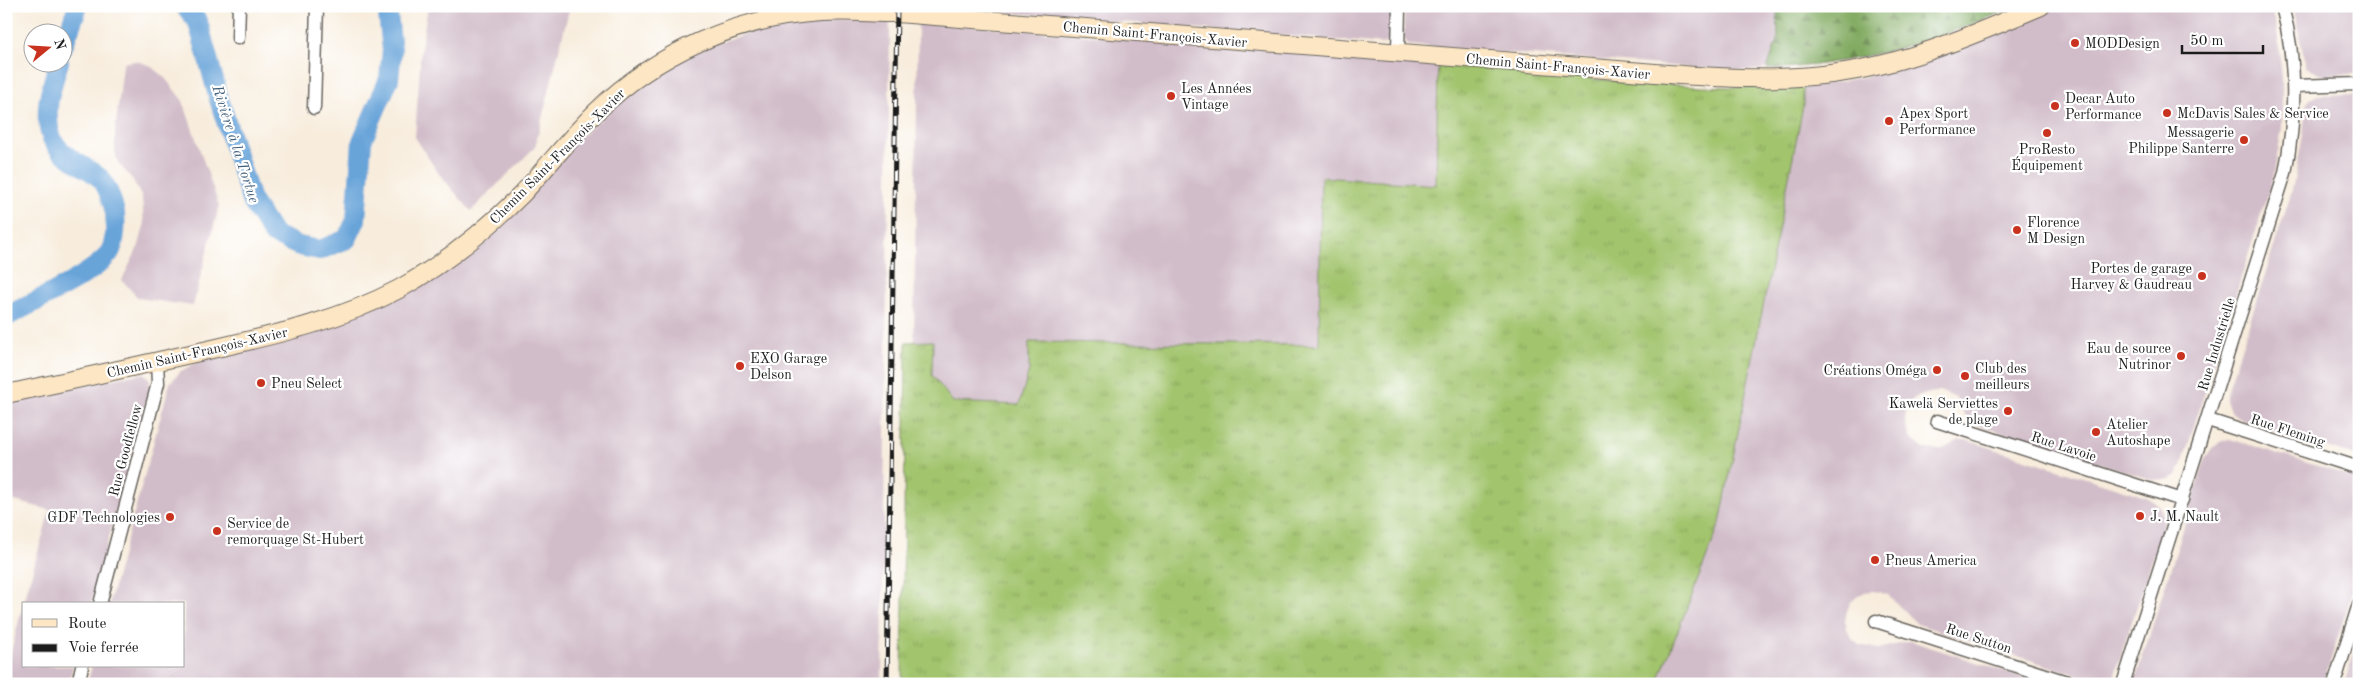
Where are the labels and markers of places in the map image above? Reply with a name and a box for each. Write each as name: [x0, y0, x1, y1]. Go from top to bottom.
marker: MODDesign: [2069, 37, 2081, 49]
place label: MODDesign: [2085, 37, 2160, 51]
place label: Les Années Vintage: [1181, 82, 1252, 112]
marker: Les Années Vintage: [1165, 90, 1177, 102]
place label: Decar Auto Performance: [2065, 92, 2141, 122]
marker: Decar Auto Performance: [2049, 100, 2061, 112]
place label: Apex Sport Performance: [1899, 107, 1975, 137]
marker: McDavis Sales & Service: [2161, 107, 2173, 119]
place label: McDavis Sales & Service: [2177, 107, 2329, 121]
marker: Apex Sport Performance: [1883, 115, 1895, 127]
place label: Messagerie Philippe Santerre: [2128, 126, 2234, 156]
marker: ProResto Équipement: [2041, 127, 2053, 139]
marker: Messagerie Philippe Santerre: [2238, 134, 2250, 146]
place label: ProResto Équipement: [2011, 143, 2083, 173]
place label: Florence M Design: [2027, 216, 2085, 246]
marker: Florence M Design: [2011, 224, 2023, 236]
place label: Portes de garage Harvey & Gaudreau: [2071, 262, 2193, 292]
marker: Portes de garage Harvey & Gaudreau: [2196, 270, 2208, 282]
place label: Eau de source Nutrinor: [2087, 342, 2171, 372]
marker: Eau de source Nutrinor: [2175, 350, 2187, 362]
place label: EXO Garage Delson: [750, 352, 827, 382]
marker: EXO Garage Delson: [734, 360, 746, 372]
place label: Club des meilleurs: [1975, 362, 2030, 392]
place label: Créations Oméga: [1824, 364, 1927, 378]
marker: Créations Oméga: [1931, 364, 1943, 376]
marker: Club des meilleurs: [1959, 370, 1971, 382]
marker: Pneu Select: [255, 377, 267, 389]
place label: Pneu Select: [271, 377, 342, 391]
place label: Kawelä Serviettes de plage: [1889, 397, 1998, 427]
marker: Kawelä Serviettes de plage: [2002, 405, 2014, 417]
place label: Atelier Autoshape: [2106, 418, 2170, 448]
marker: Atelier Autoshape: [2090, 426, 2102, 438]
marker: J. M. Nault: [2134, 510, 2146, 522]
place label: J. M. Nault: [2150, 510, 2219, 524]
place label: GDF Technologies: [47, 511, 160, 525]
marker: GDF Technologies: [164, 511, 176, 523]
place label: Service de remorquage St-Hubert: [227, 517, 364, 547]
marker: Service de remorquage St-Hubert: [211, 525, 223, 537]
marker: Pneus America: [1869, 554, 1881, 566]
place label: Pneus America: [1885, 554, 1977, 568]

